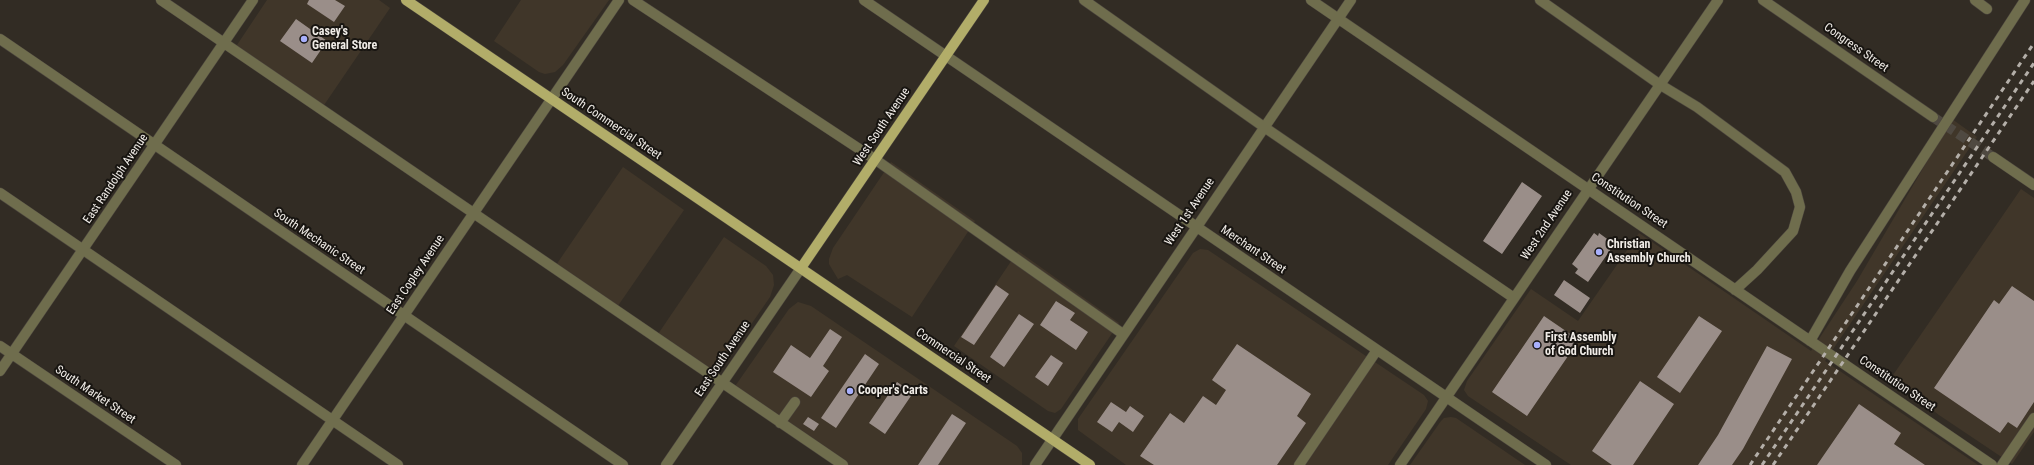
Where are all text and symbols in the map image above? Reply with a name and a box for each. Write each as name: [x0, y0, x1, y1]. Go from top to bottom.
street label: Congress Street: [1821, 20, 1891, 76]
place label: Casey's General Store: [312, 25, 377, 53]
marker: Casey's General Store: [299, 34, 309, 44]
street label: South Commercial Street: [558, 85, 664, 163]
street label: West South Avenue: [851, 85, 913, 169]
street label: East Randolph Avenue: [81, 131, 151, 227]
street label: Constitution Street: [1588, 170, 1670, 232]
street label: West 1st Avenue: [1162, 175, 1218, 249]
street label: West 2nd Avenue: [1518, 187, 1576, 263]
street label: South Mechanic Street: [271, 206, 367, 278]
street label: Merchant Street: [1218, 223, 1288, 277]
street label: East Copley Avenue: [384, 232, 448, 318]
place label: Christian Assembly Church: [1607, 238, 1691, 266]
marker: Christian Assembly Church: [1594, 247, 1604, 257]
street label: East South Avenue: [692, 318, 754, 400]
street label: Commercial Street: [913, 325, 993, 387]
place label: First Assembly of God Church: [1545, 331, 1617, 359]
marker: First Assembly of God Church: [1532, 340, 1542, 350]
street label: Constitution Street: [1856, 353, 1938, 415]
street label: South Market Street: [52, 363, 138, 427]
place label: Cooper's Carts: [858, 384, 928, 398]
marker: Cooper's Carts: [845, 386, 855, 396]

